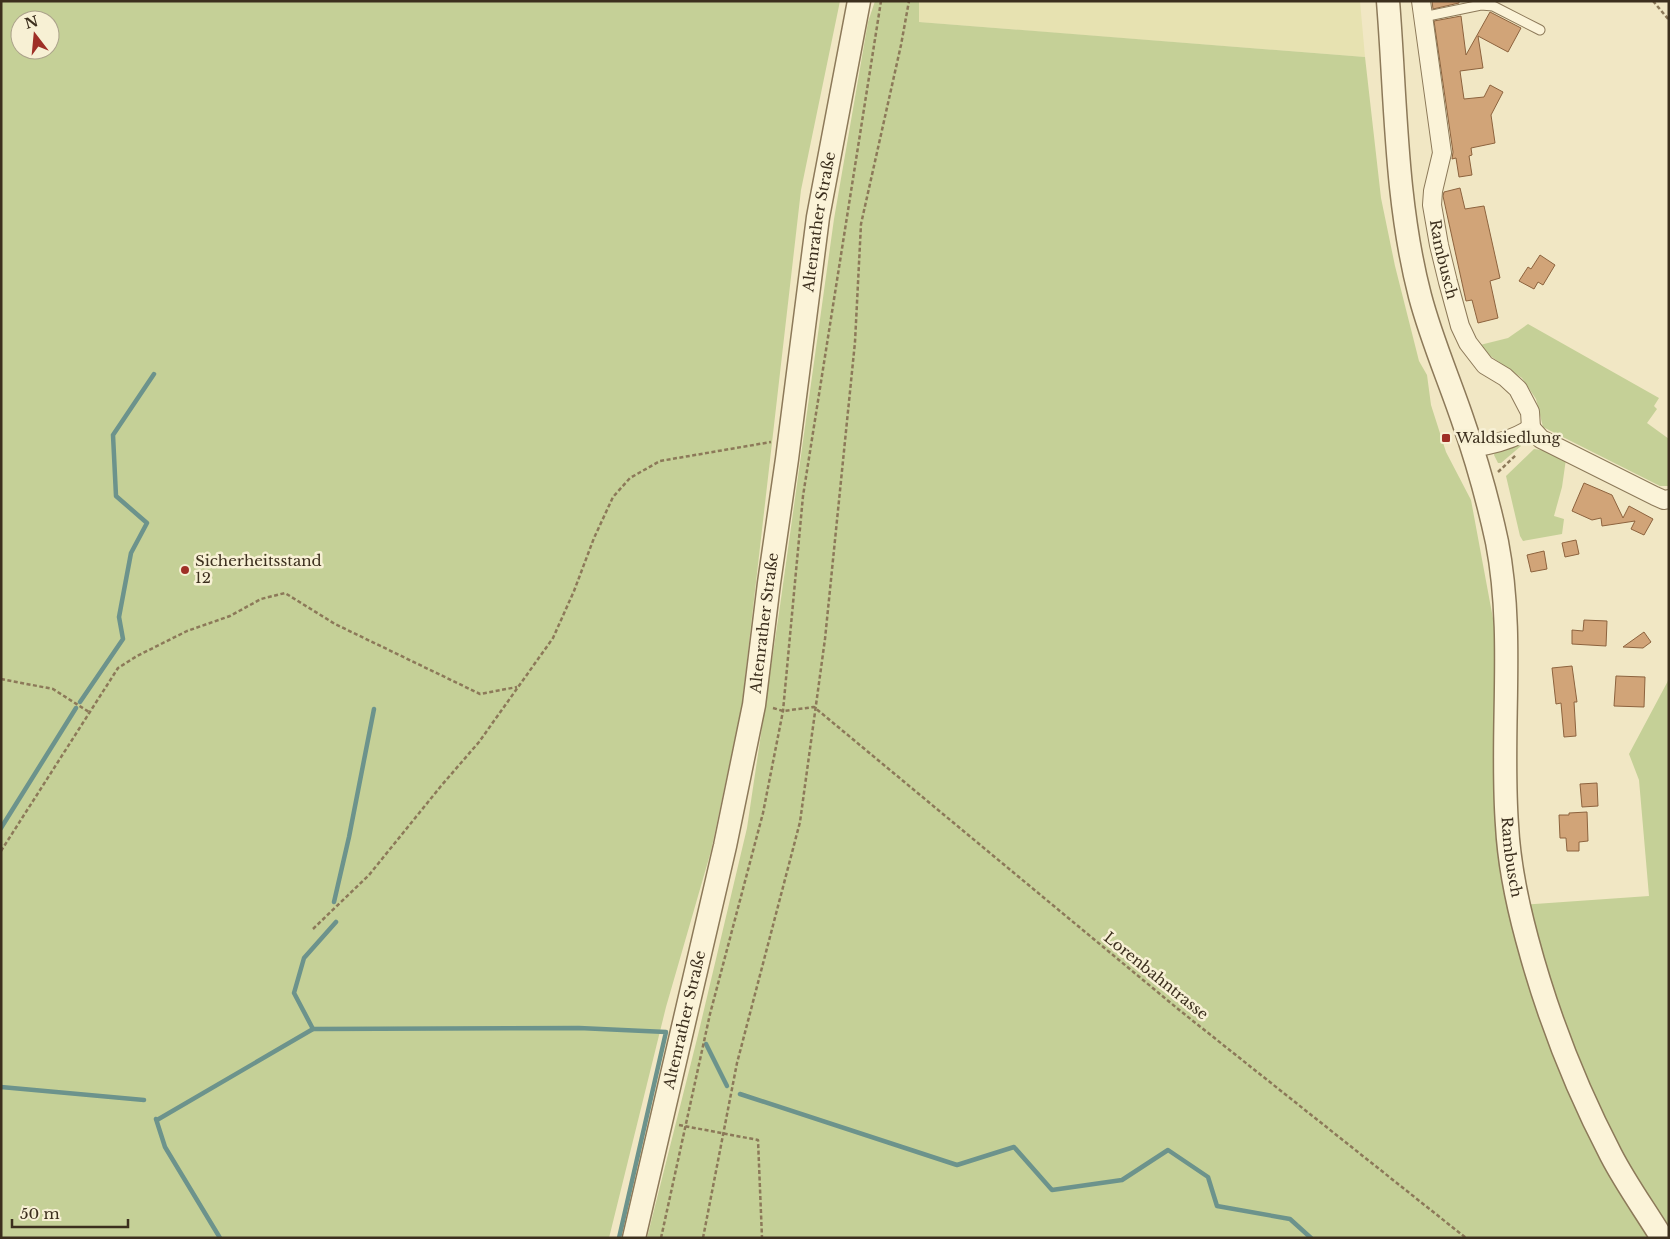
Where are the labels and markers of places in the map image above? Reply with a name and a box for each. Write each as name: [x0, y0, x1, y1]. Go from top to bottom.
place label: Waldsiedlung: [1455, 428, 1562, 447]
marker: Waldsiedlung: [1440, 432, 1452, 444]
place label: Sicherheitsstand 12: [195, 551, 322, 587]
marker: Sicherheitsstand 12: [179, 564, 191, 576]

